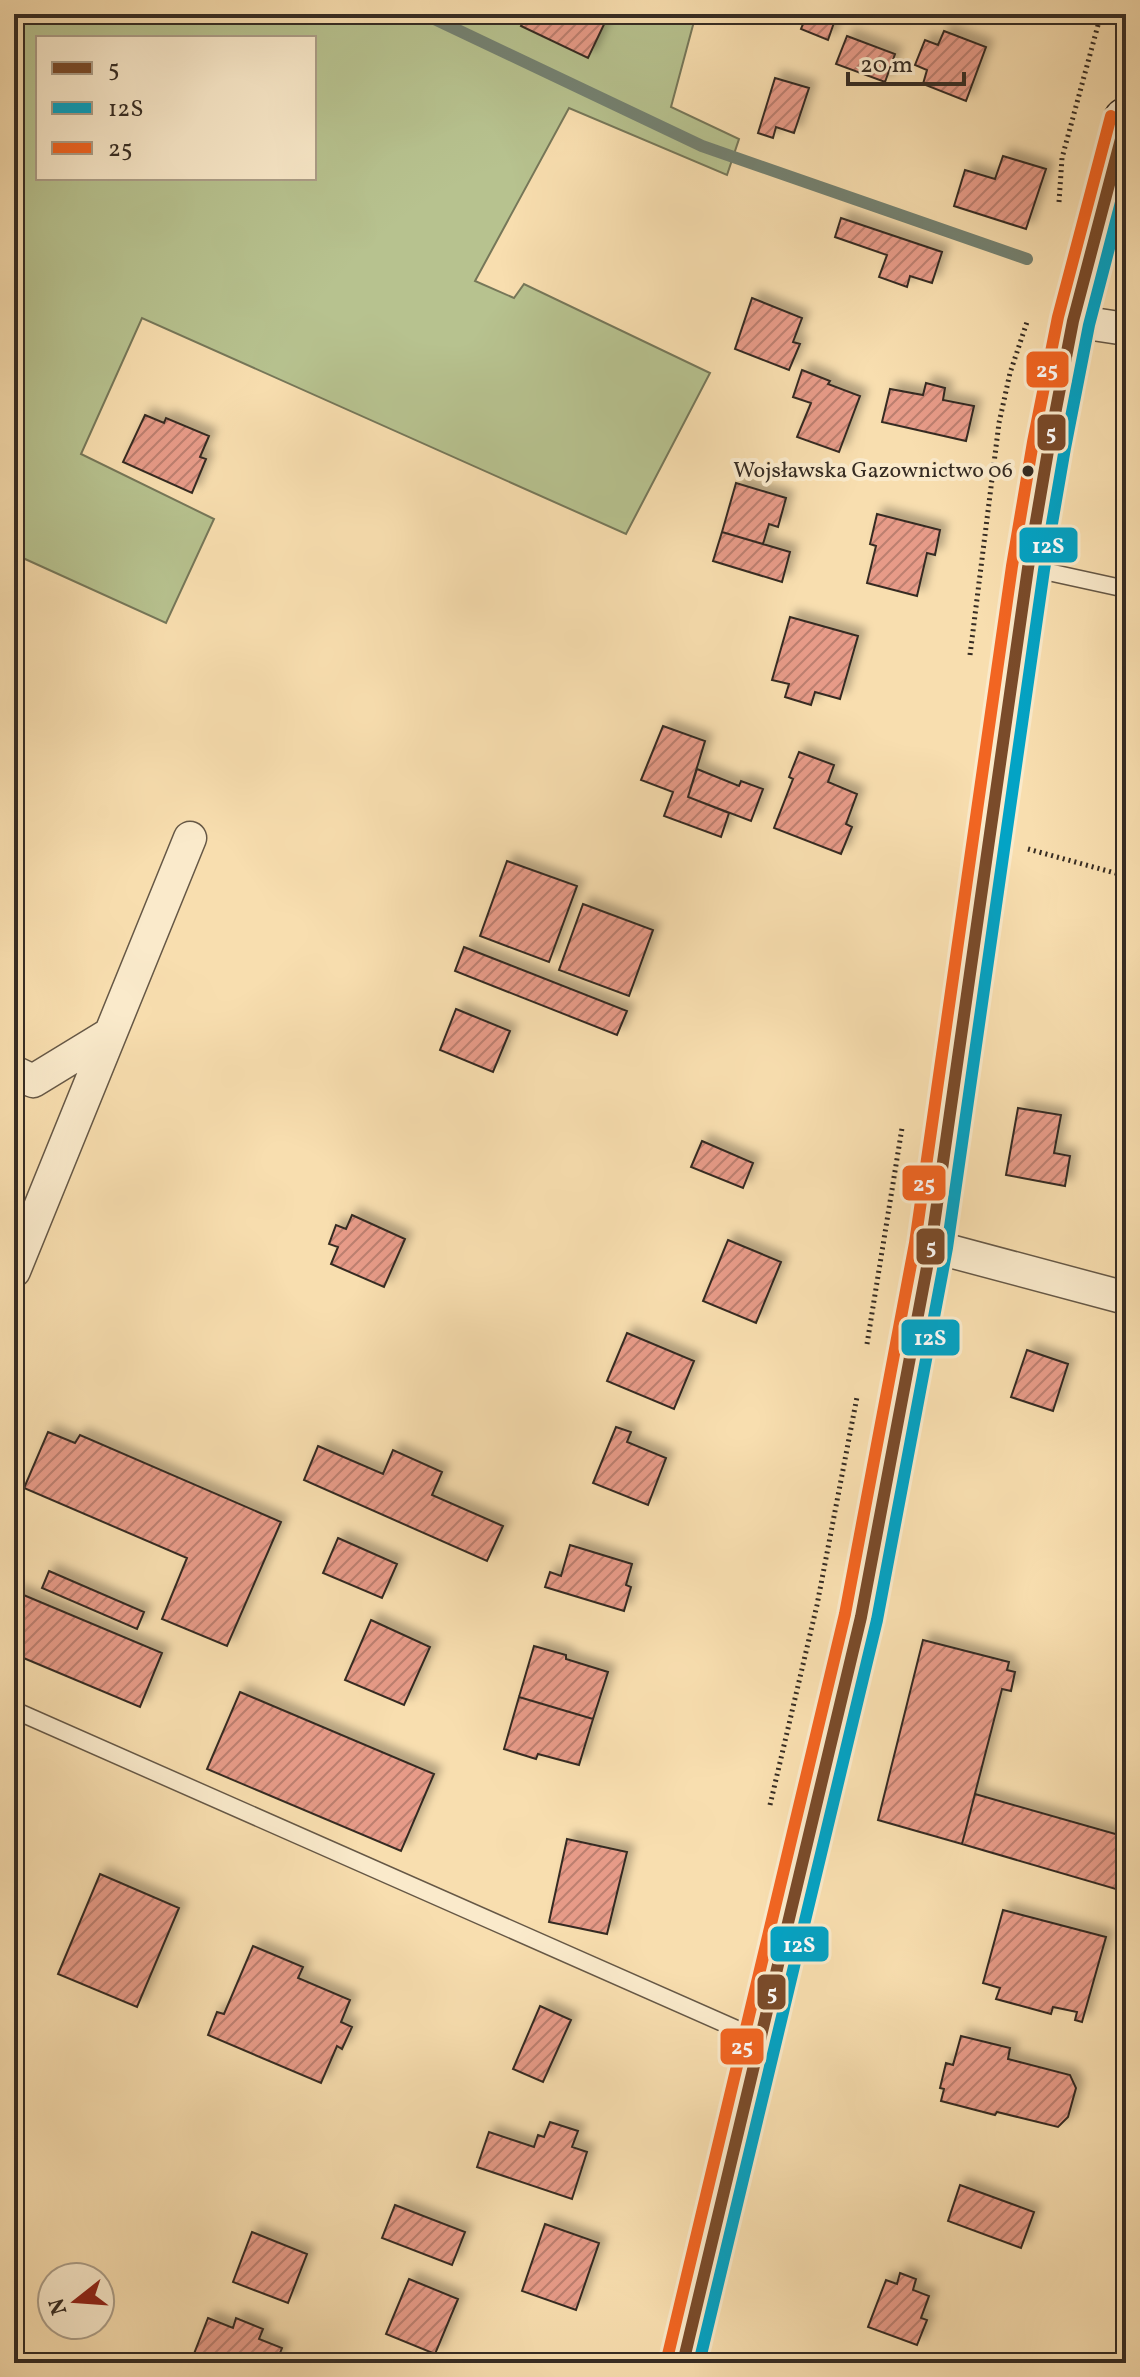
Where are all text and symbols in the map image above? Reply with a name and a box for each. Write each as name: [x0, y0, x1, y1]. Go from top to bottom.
legend: [36, 36, 316, 180]
scale bar: [848, 36, 964, 86]
text: 20 m: [860, 49, 913, 83]
text: 5: [108, 53, 120, 87]
text: 12S: [108, 93, 143, 127]
text: 25: [108, 133, 132, 167]
line badge: 25: [1025, 350, 1070, 389]
text: 25: [1036, 356, 1058, 387]
line badge: 5: [1036, 413, 1067, 452]
text: 5: [1046, 419, 1056, 450]
place label: Wojsławska Gazownictwo 06: [733, 456, 1013, 487]
marker: Wojsławska Gazownictwo 06: [1020, 463, 1036, 479]
line badge: 12S: [1018, 526, 1079, 564]
text: 12S: [1032, 532, 1064, 563]
line badge: 25: [901, 1164, 947, 1202]
text: 25: [913, 1170, 935, 1201]
line badge: 5: [915, 1227, 946, 1266]
text: 5: [926, 1233, 936, 1264]
line badge: 12S: [900, 1318, 961, 1357]
text: 12S: [914, 1324, 946, 1355]
line badge: 12S: [769, 1925, 830, 1963]
text: 12S: [783, 1931, 815, 1962]
line badge: 5: [756, 1973, 787, 2011]
text: 5: [767, 1979, 777, 2010]
line badge: 25: [719, 2027, 765, 2066]
text: 25: [731, 2033, 753, 2064]
north arrow: [36, 2261, 116, 2341]
text: N: [42, 2294, 76, 2318]

